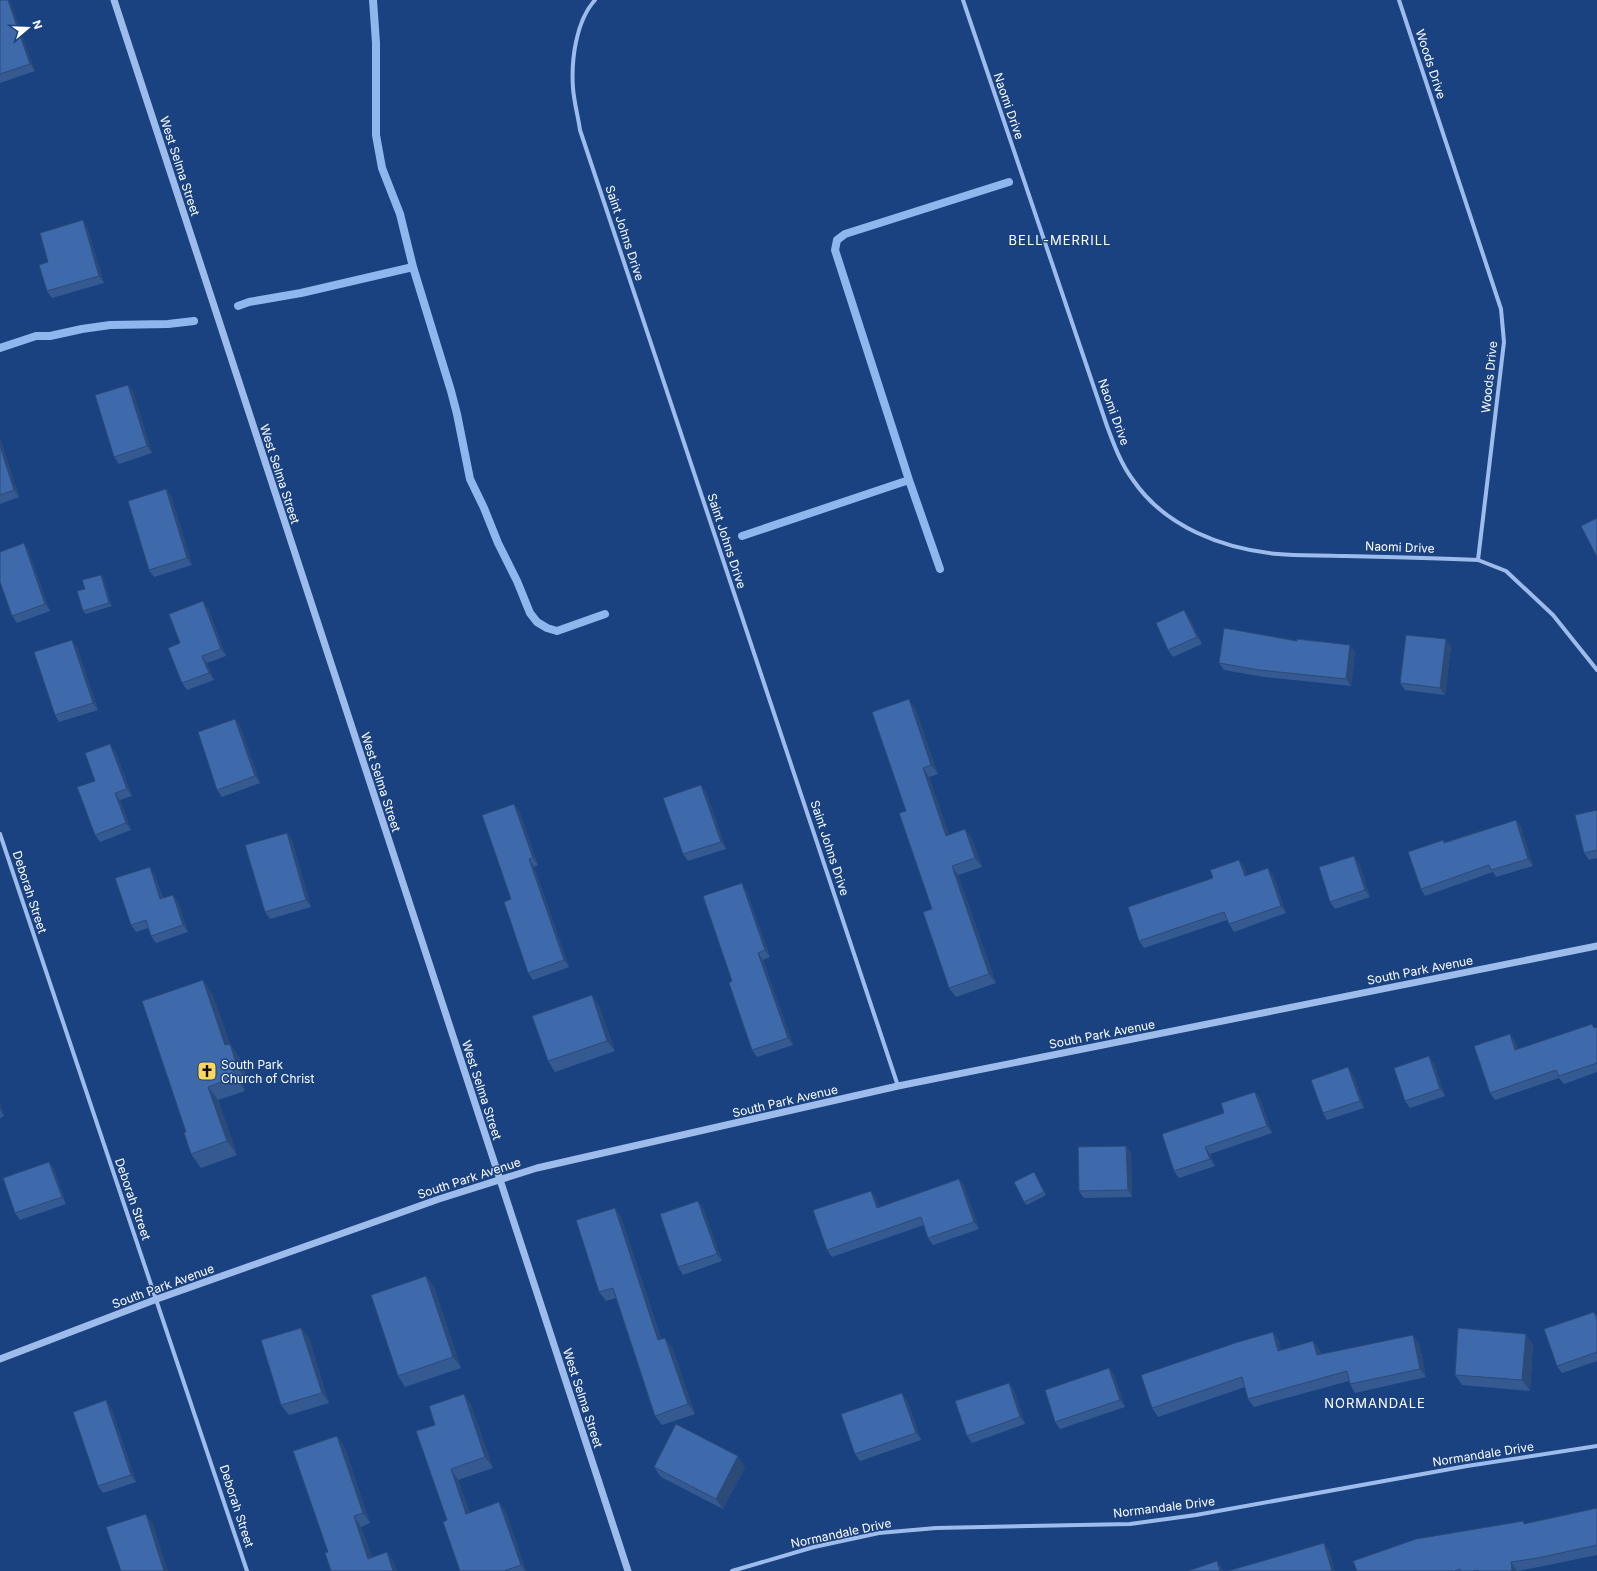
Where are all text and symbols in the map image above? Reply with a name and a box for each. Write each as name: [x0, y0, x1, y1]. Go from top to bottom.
north arrow: [8, 8, 48, 48]
text: N: [29, 18, 45, 31]
street label: Woods Drive: [1413, 27, 1449, 101]
street label: Naomi Drive: [991, 71, 1027, 141]
street label: West Selma Street: [157, 114, 203, 218]
street label: Saint Johns Drive: [603, 183, 647, 283]
district label: BELL-MERRILL: [1009, 232, 1111, 248]
street label: Woods Drive: [1478, 340, 1500, 414]
street label: Naomi Drive: [1095, 377, 1133, 447]
street label: West Selma Street: [257, 422, 303, 526]
street label: Saint Johns Drive: [705, 491, 749, 591]
street label: Naomi Drive: [1365, 538, 1435, 556]
street label: West Selma Street: [358, 730, 404, 834]
street label: Saint Johns Drive: [808, 798, 852, 898]
street label: Deborah Street: [10, 849, 50, 935]
street label: South Park Avenue: [1366, 952, 1474, 988]
street label: South Park Avenue: [1048, 1016, 1156, 1052]
street label: West Selma Street: [459, 1038, 505, 1142]
place label: South Park Church of Christ: [221, 1057, 314, 1086]
church icon: South Park Church of Christ: [196, 1060, 218, 1082]
street label: South Park Avenue: [731, 1082, 839, 1120]
street label: South Park Avenue: [416, 1154, 522, 1202]
street label: Deborah Street: [112, 1156, 154, 1242]
street label: South Park Avenue: [110, 1261, 216, 1311]
street label: West Selma Street: [560, 1346, 606, 1450]
district label: NORMANDALE: [1324, 1395, 1426, 1411]
street label: Normandale Drive: [1431, 1439, 1535, 1469]
street label: Deborah Street: [217, 1463, 257, 1549]
street label: Normandale Drive: [1112, 1493, 1216, 1521]
street label: Normandale Drive: [789, 1515, 893, 1551]

